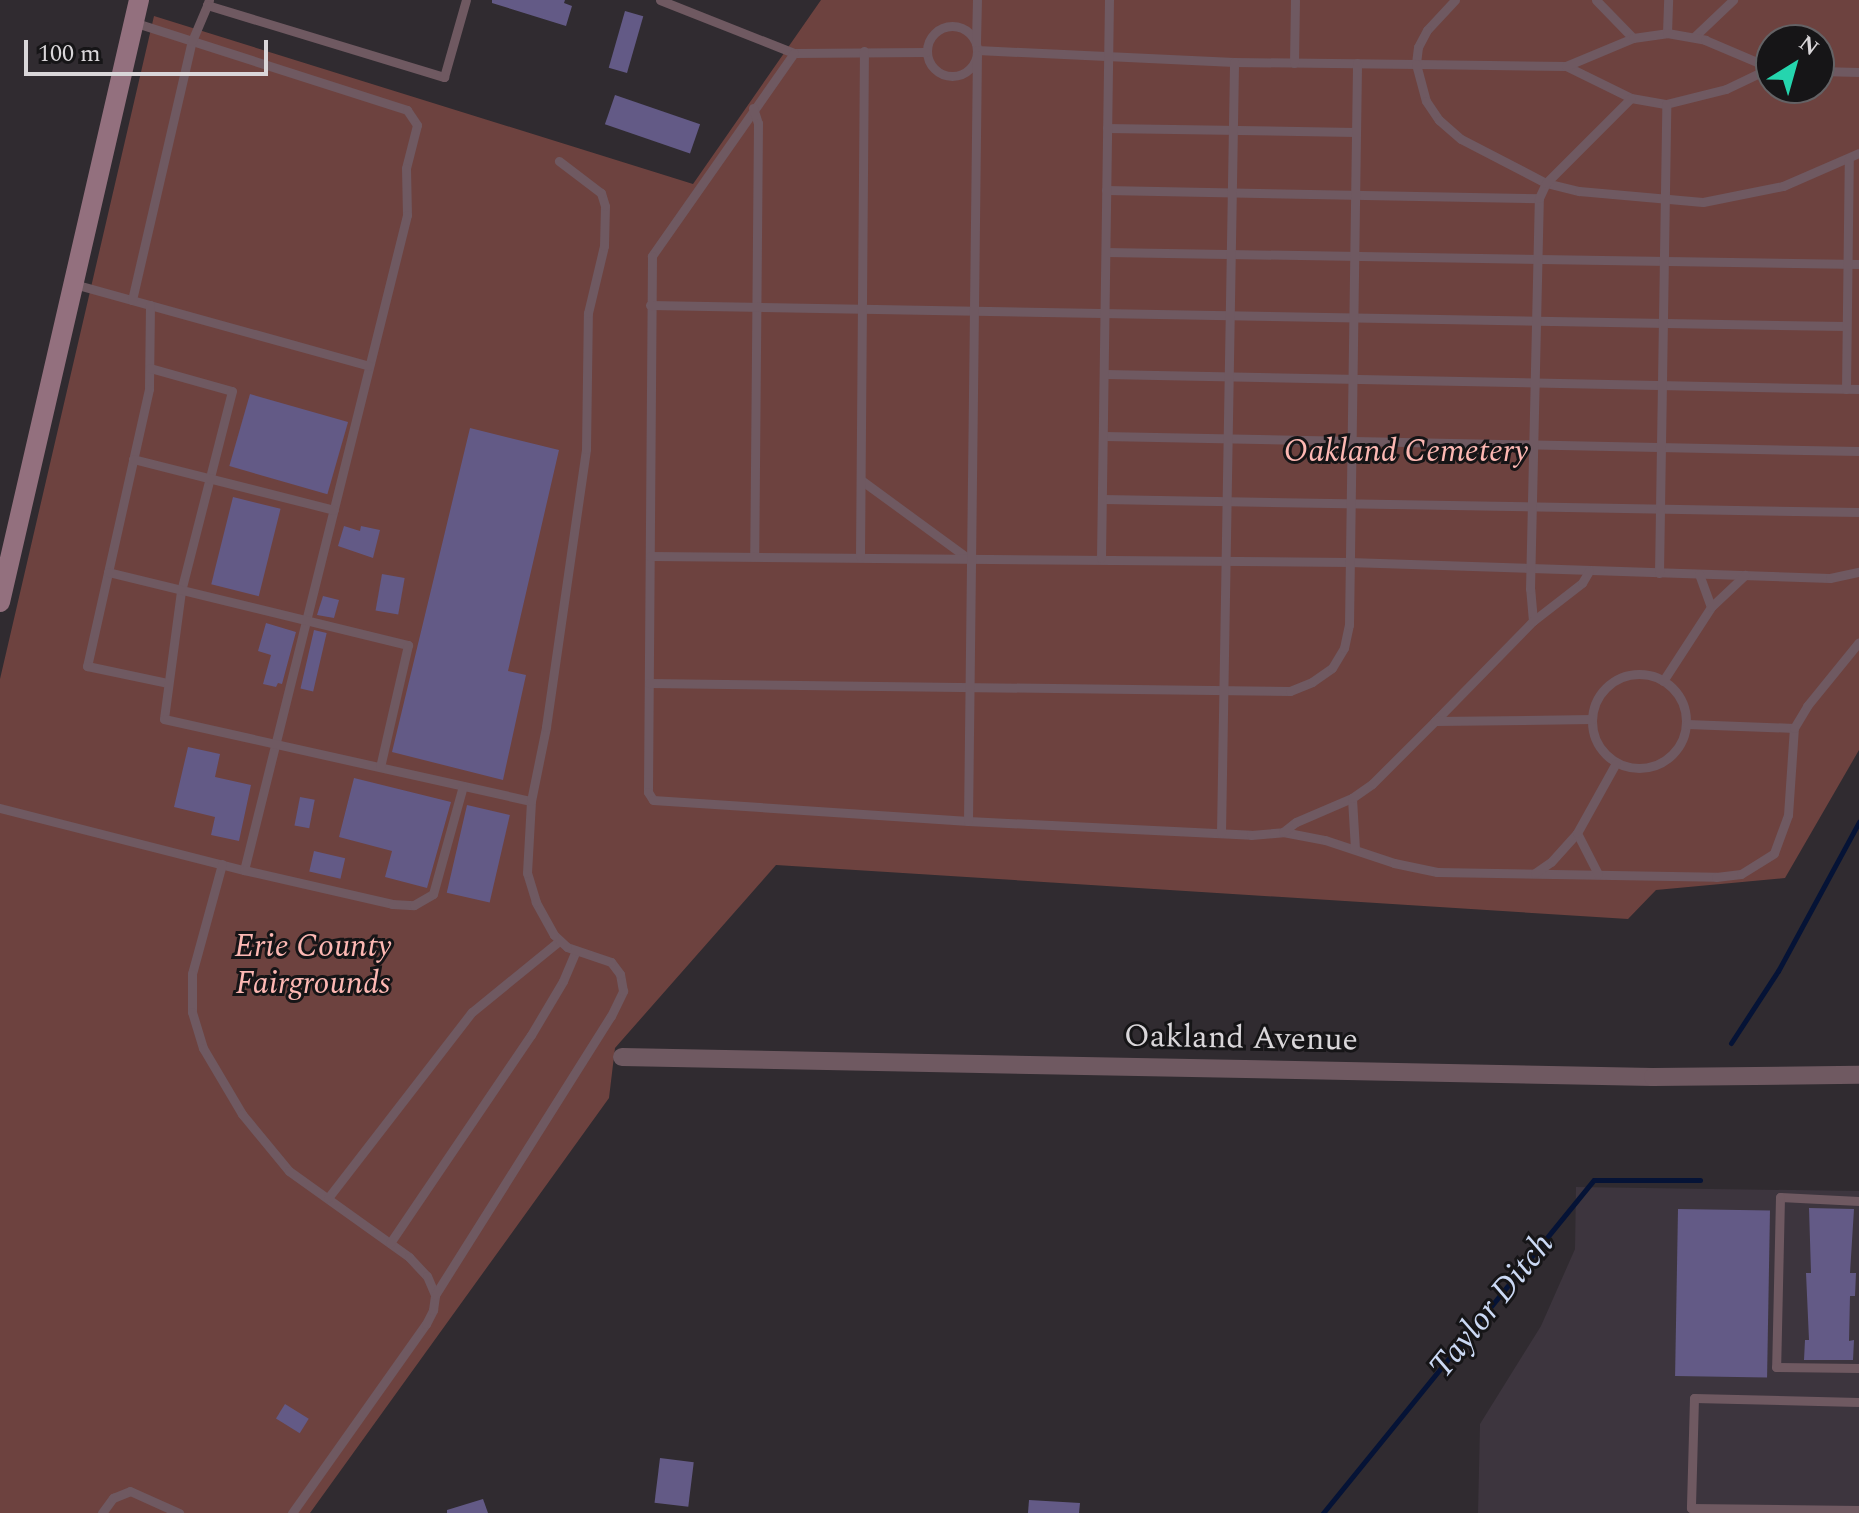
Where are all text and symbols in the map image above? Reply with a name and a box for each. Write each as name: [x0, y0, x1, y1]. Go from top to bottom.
scale bar: [28, 24, 272, 74]
north arrow: [1755, 24, 1835, 104]
text: N: [1791, 27, 1826, 65]
text: 100 m: [38, 36, 101, 72]
park label: Oakland Cemetery: [1284, 433, 1528, 471]
park label: Erie County Fairgrounds: [234, 929, 392, 1004]
street label: Oakland Avenue: [1124, 1018, 1358, 1060]
water label: Taylor Ditch: [1421, 1225, 1563, 1387]

